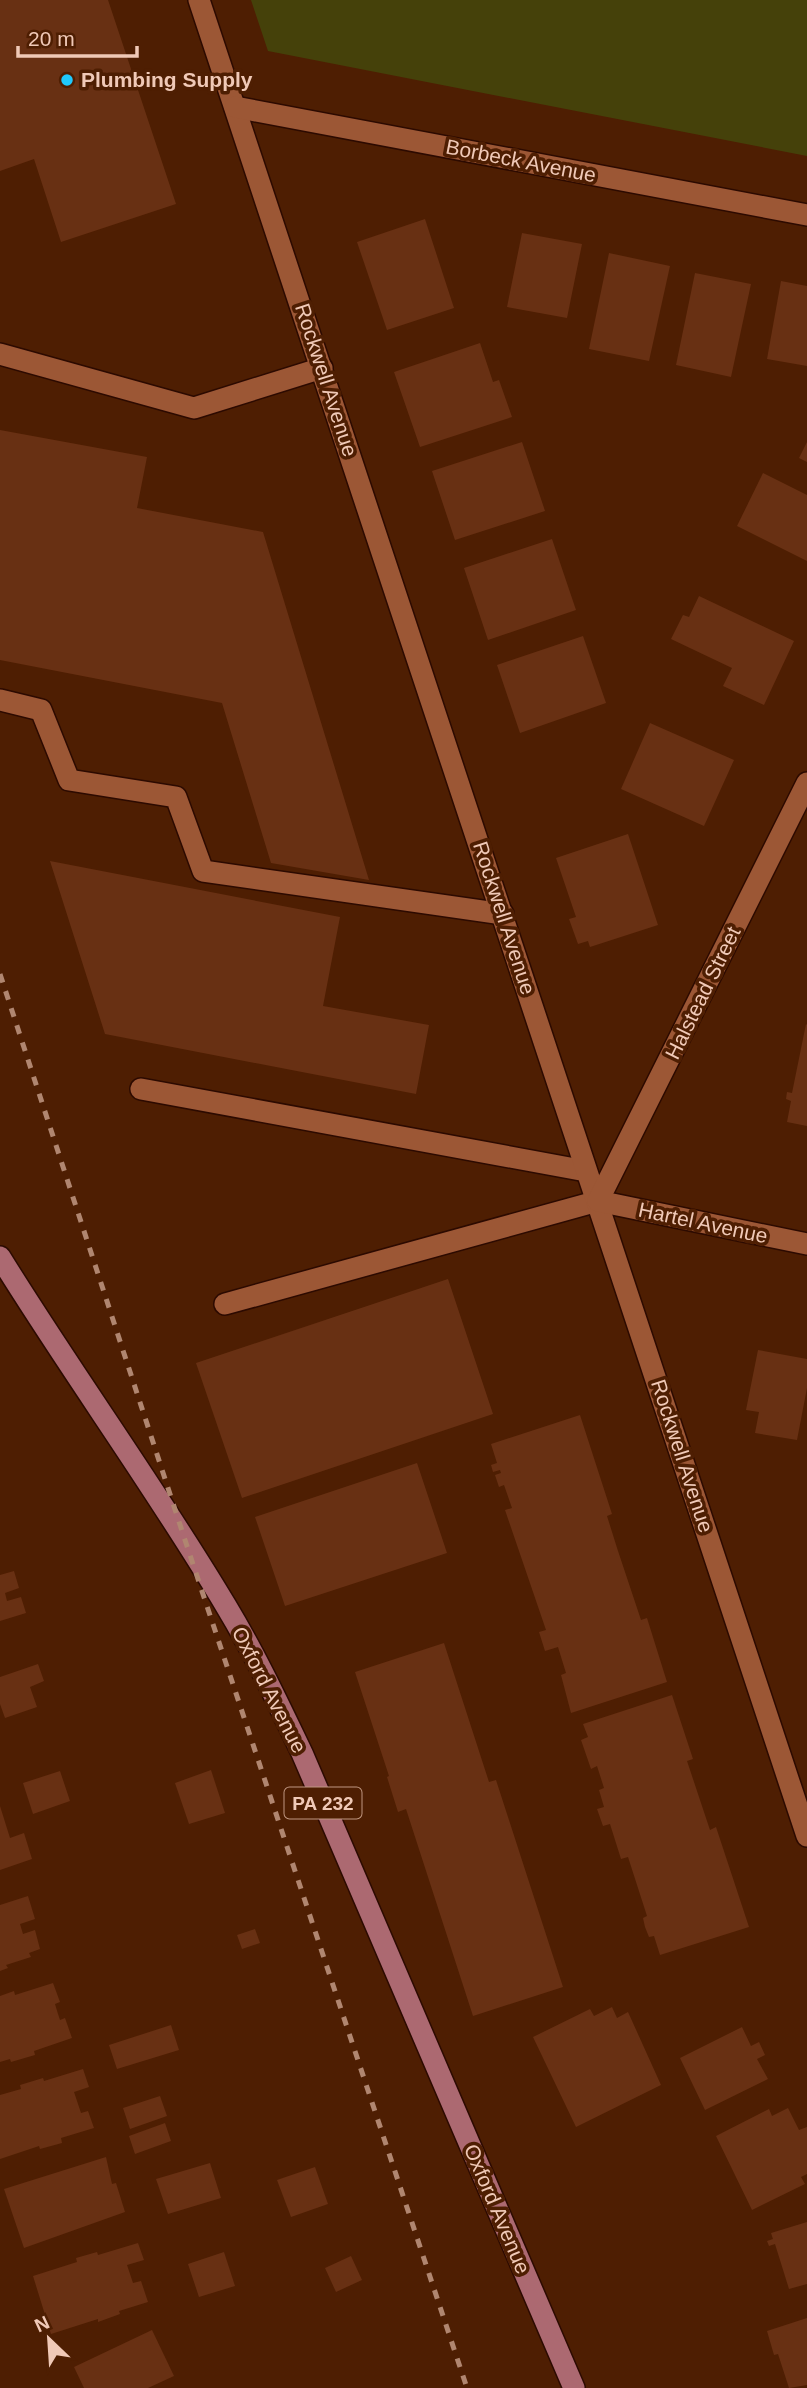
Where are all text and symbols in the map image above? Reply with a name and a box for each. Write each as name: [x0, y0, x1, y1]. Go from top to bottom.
scale bar: [18, 14, 136, 58]
text: 20 m: [28, 27, 75, 50]
place label: Plumbing Supply: [81, 68, 253, 91]
marker: Plumbing Supply: [59, 72, 75, 88]
street label: Borbeck Avenue: [444, 135, 598, 186]
street label: Rockwell Avenue: [291, 300, 362, 459]
street label: Rockwell Avenue: [469, 838, 540, 997]
street label: Halstead Street: [660, 923, 745, 1063]
street label: Hartel Avenue: [636, 1198, 770, 1247]
street label: Rockwell Avenue: [647, 1376, 718, 1535]
street label: Oxford Avenue: [228, 1623, 311, 1757]
road number: PA 232: [284, 1787, 362, 1818]
street label: Oxford Avenue: [460, 2141, 535, 2277]
north arrow: [14, 2304, 84, 2374]
text: N: [31, 2312, 53, 2336]

